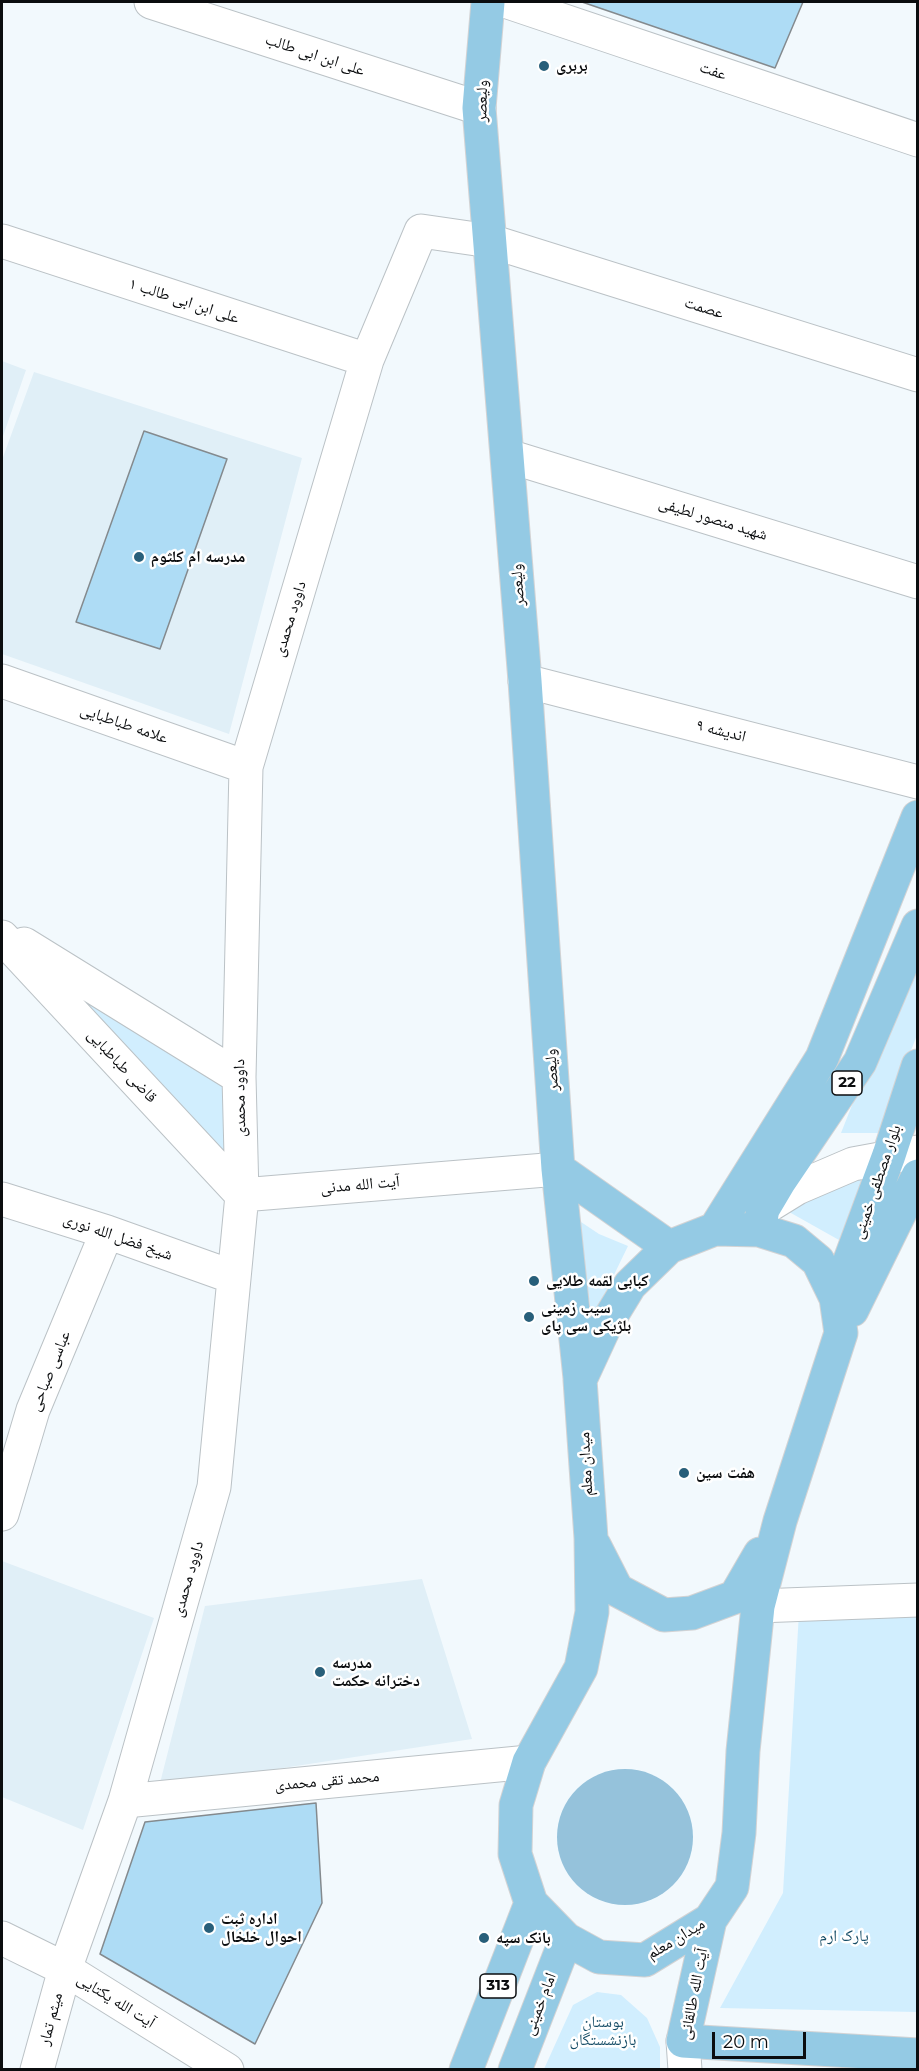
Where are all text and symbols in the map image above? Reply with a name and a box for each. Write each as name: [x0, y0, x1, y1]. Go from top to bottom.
street label: علی ابن ابی طالب: [263, 30, 367, 80]
place label: بربری: [556, 56, 588, 76]
street label: عفت: [697, 57, 729, 85]
marker: بربری: [537, 59, 551, 73]
street label: ولیعصر: [472, 80, 492, 122]
street label: علی ابن ابی طالب ۱: [126, 274, 242, 328]
street label: عصمت: [682, 293, 726, 323]
street label: شهید منصور لطیفی: [656, 493, 770, 545]
place label: مدرسه ام کلثوم: [151, 547, 245, 567]
marker: مدرسه ام کلثوم: [132, 550, 146, 564]
street label: ولیعصر: [507, 563, 529, 607]
street label: داوود محمدی: [269, 579, 311, 659]
street label: علامه طباطبایی: [78, 700, 170, 748]
street label: اندیشه ۹: [694, 716, 748, 746]
street label: قاضی طباطبایی: [83, 1025, 161, 1107]
street label: ولیعصر: [541, 1048, 563, 1092]
street label: داوود محمدی: [230, 1059, 250, 1137]
road number: 22: [832, 1071, 862, 1095]
street label: بلوار مصطفی خمینی: [848, 1122, 906, 1242]
street label: آیت الله مدنی: [320, 1172, 400, 1198]
street label: شیخ فضل الله نوری: [61, 1209, 175, 1265]
place label: کبابی لقمه طلایی: [546, 1271, 649, 1291]
marker: کبابی لقمه طلایی: [527, 1274, 541, 1288]
place label: سیب زمینی بلژیکی سی پای: [541, 1298, 631, 1336]
marker: سیب زمینی بلژیکی سی پای: [522, 1310, 536, 1324]
street label: عباسی صباحی: [25, 1328, 75, 1414]
street label: میدان معلم: [575, 1431, 597, 1497]
place label: هفت سین: [696, 1463, 755, 1483]
marker: هفت سین: [677, 1466, 691, 1480]
street label: داوود محمدی: [168, 1539, 208, 1619]
place label: مدرسه دخترانه حکمت: [332, 1653, 420, 1691]
marker: مدرسه دخترانه حکمت: [313, 1665, 327, 1679]
street label: محمد تقی محمدی: [274, 1767, 380, 1795]
place label: اداره ثبت احوال خلخال: [221, 1909, 302, 1947]
street label: میدان معلم: [643, 1914, 709, 1964]
marker: اداره ثبت احوال خلخال: [202, 1921, 216, 1935]
park label: پارک ارم: [819, 1926, 869, 1946]
place label: بانک سپه: [496, 1928, 551, 1948]
marker: بانک سپه: [477, 1931, 491, 1945]
street label: آیت الله طالقانی: [676, 1947, 712, 2041]
street label: آیت الله یکتایی: [74, 1969, 158, 2033]
street label: امام خمینی: [519, 1970, 561, 2038]
road number: 313: [480, 1974, 516, 1998]
street label: میثم تمار: [35, 1991, 67, 2047]
park label: بوستان بازنشستگان: [570, 2012, 636, 2050]
scale bar: [715, 2020, 810, 2058]
text: 20 m: [723, 2031, 769, 2053]

